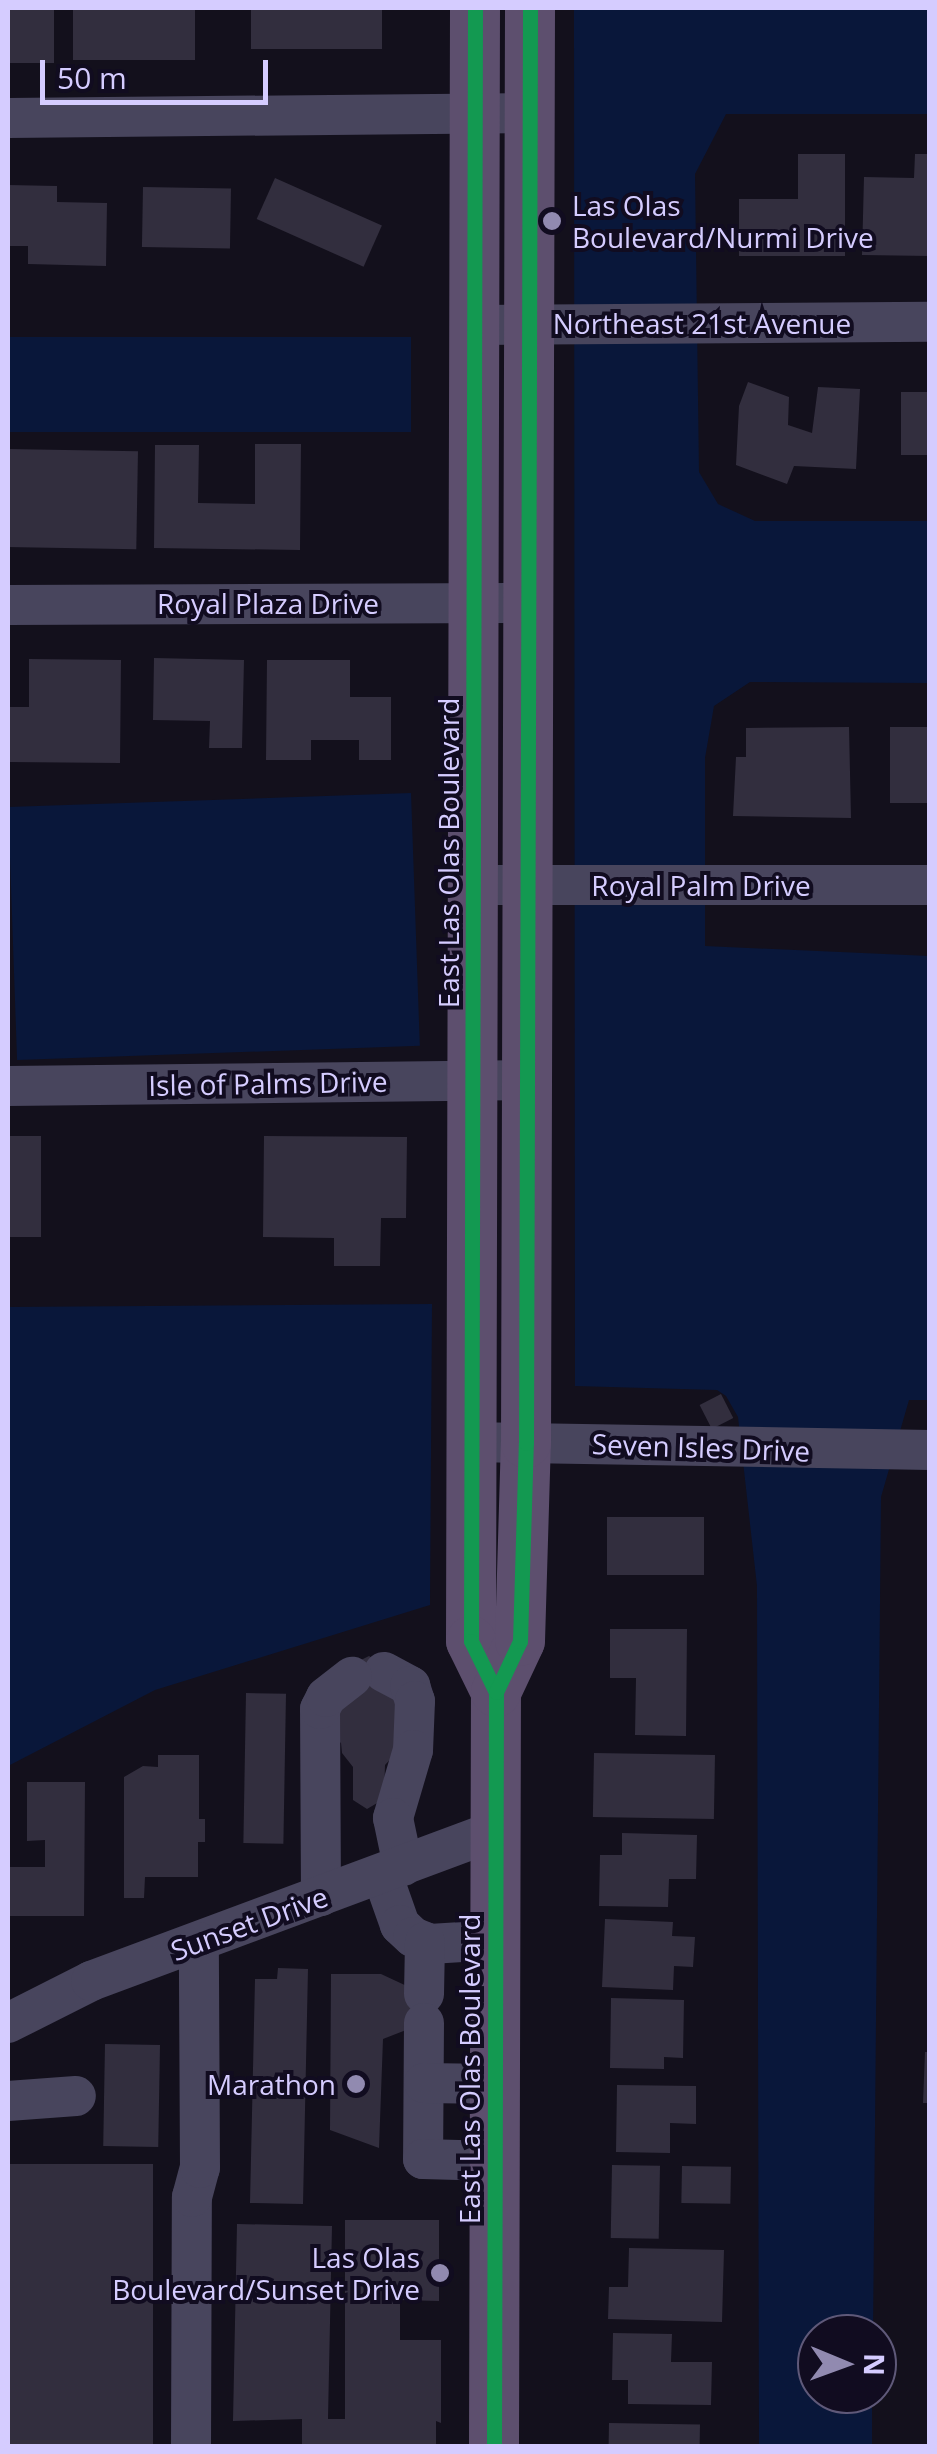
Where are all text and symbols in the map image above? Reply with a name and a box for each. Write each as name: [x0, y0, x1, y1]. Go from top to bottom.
scale bar: [45, 40, 272, 102]
text: 50 m: [57, 57, 127, 98]
place label: Las Olas Boulevard/Nurmi Drive: [572, 188, 874, 254]
marker: Las Olas Boulevard/Nurmi Drive: [541, 210, 563, 232]
street label: Northeast 21st Avenue: [553, 306, 851, 340]
street label: Royal Plaza Drive: [157, 586, 379, 620]
street label: East Las Olas Boulevard: [431, 698, 465, 1008]
street label: Royal Palm Drive: [591, 868, 811, 902]
street label: Isle of Palms Drive: [148, 1064, 388, 1102]
street label: Seven Isles Drive: [591, 1426, 811, 1468]
street label: Sunset Drive: [166, 1879, 332, 1967]
street label: East Las Olas Boulevard: [452, 1914, 486, 2224]
place label: Marathon: [207, 2067, 336, 2101]
marker: Marathon: [345, 2073, 367, 2095]
place label: Las Olas Boulevard/Sunset Drive: [112, 2240, 420, 2306]
marker: Las Olas Boulevard/Sunset Drive: [429, 2262, 451, 2284]
north arrow: [797, 2314, 897, 2414]
text: N: [856, 2353, 894, 2376]

